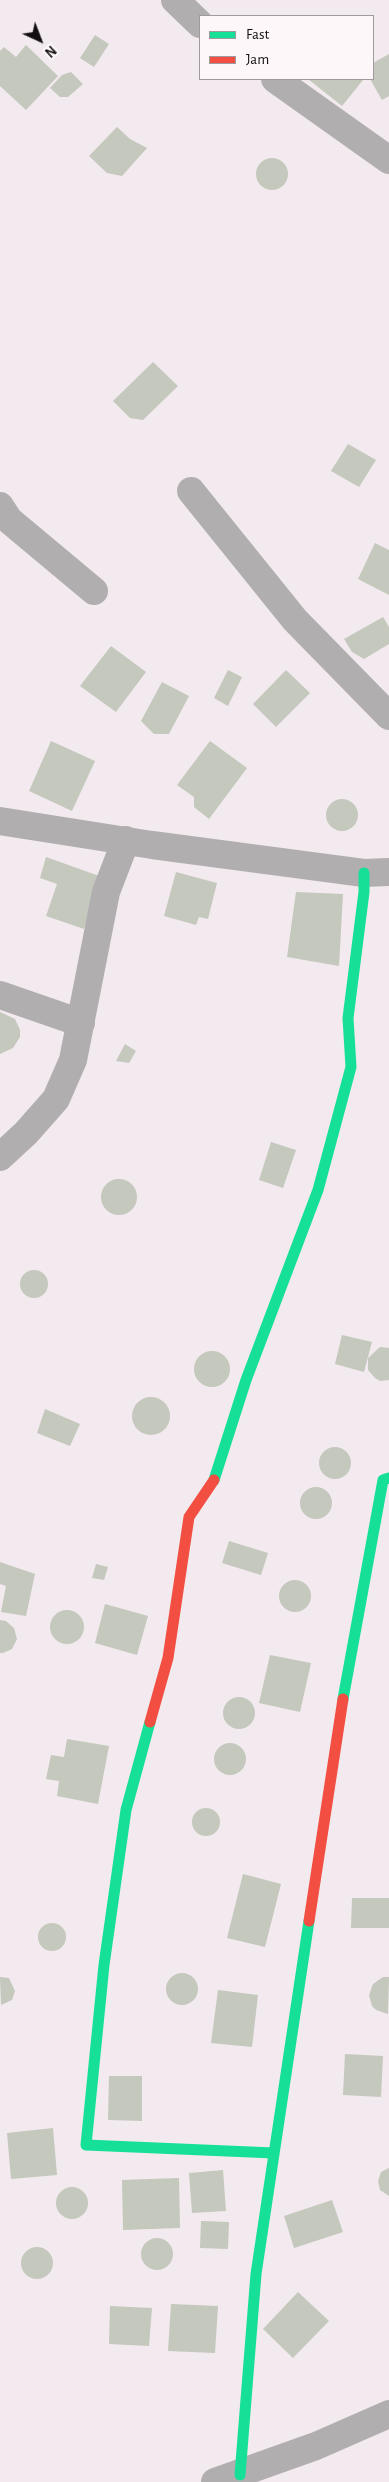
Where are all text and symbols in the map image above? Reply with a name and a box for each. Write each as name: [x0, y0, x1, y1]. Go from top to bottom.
north arrow: [15, 15, 65, 65]
legend: [199, 15, 374, 80]
text: Fast: [246, 27, 269, 42]
text: N: [42, 43, 59, 59]
text: Jam: [246, 52, 269, 67]

